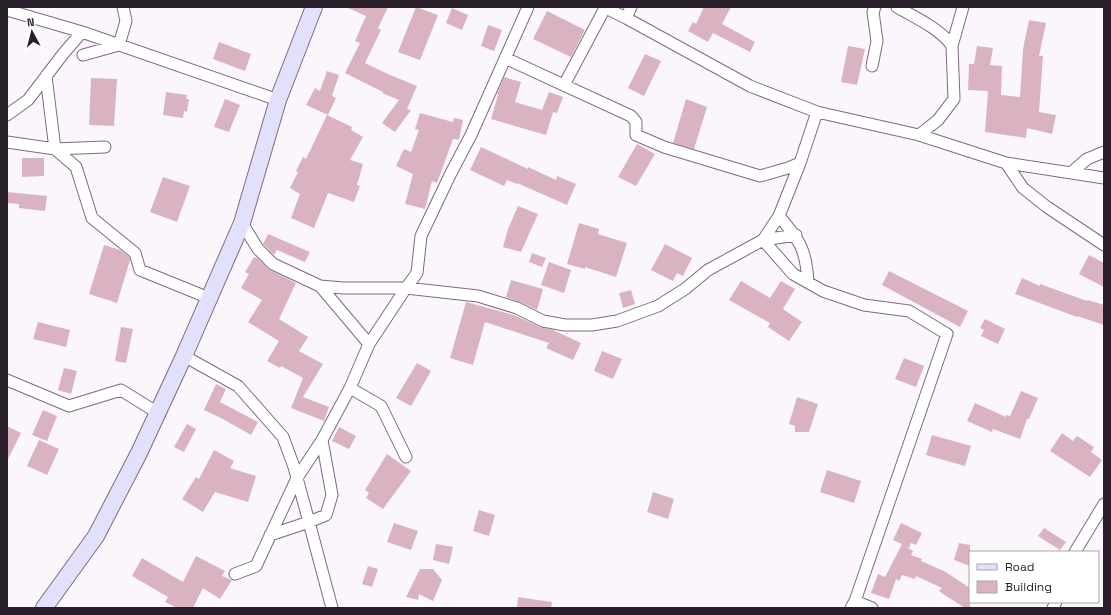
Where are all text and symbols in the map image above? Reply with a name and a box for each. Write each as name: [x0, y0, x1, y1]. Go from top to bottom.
north arrow: [12, 12, 52, 52]
text: N: [26, 15, 35, 29]
legend: [969, 551, 1099, 603]
text: Road: [1005, 559, 1034, 575]
text: Building: [1005, 579, 1052, 595]

